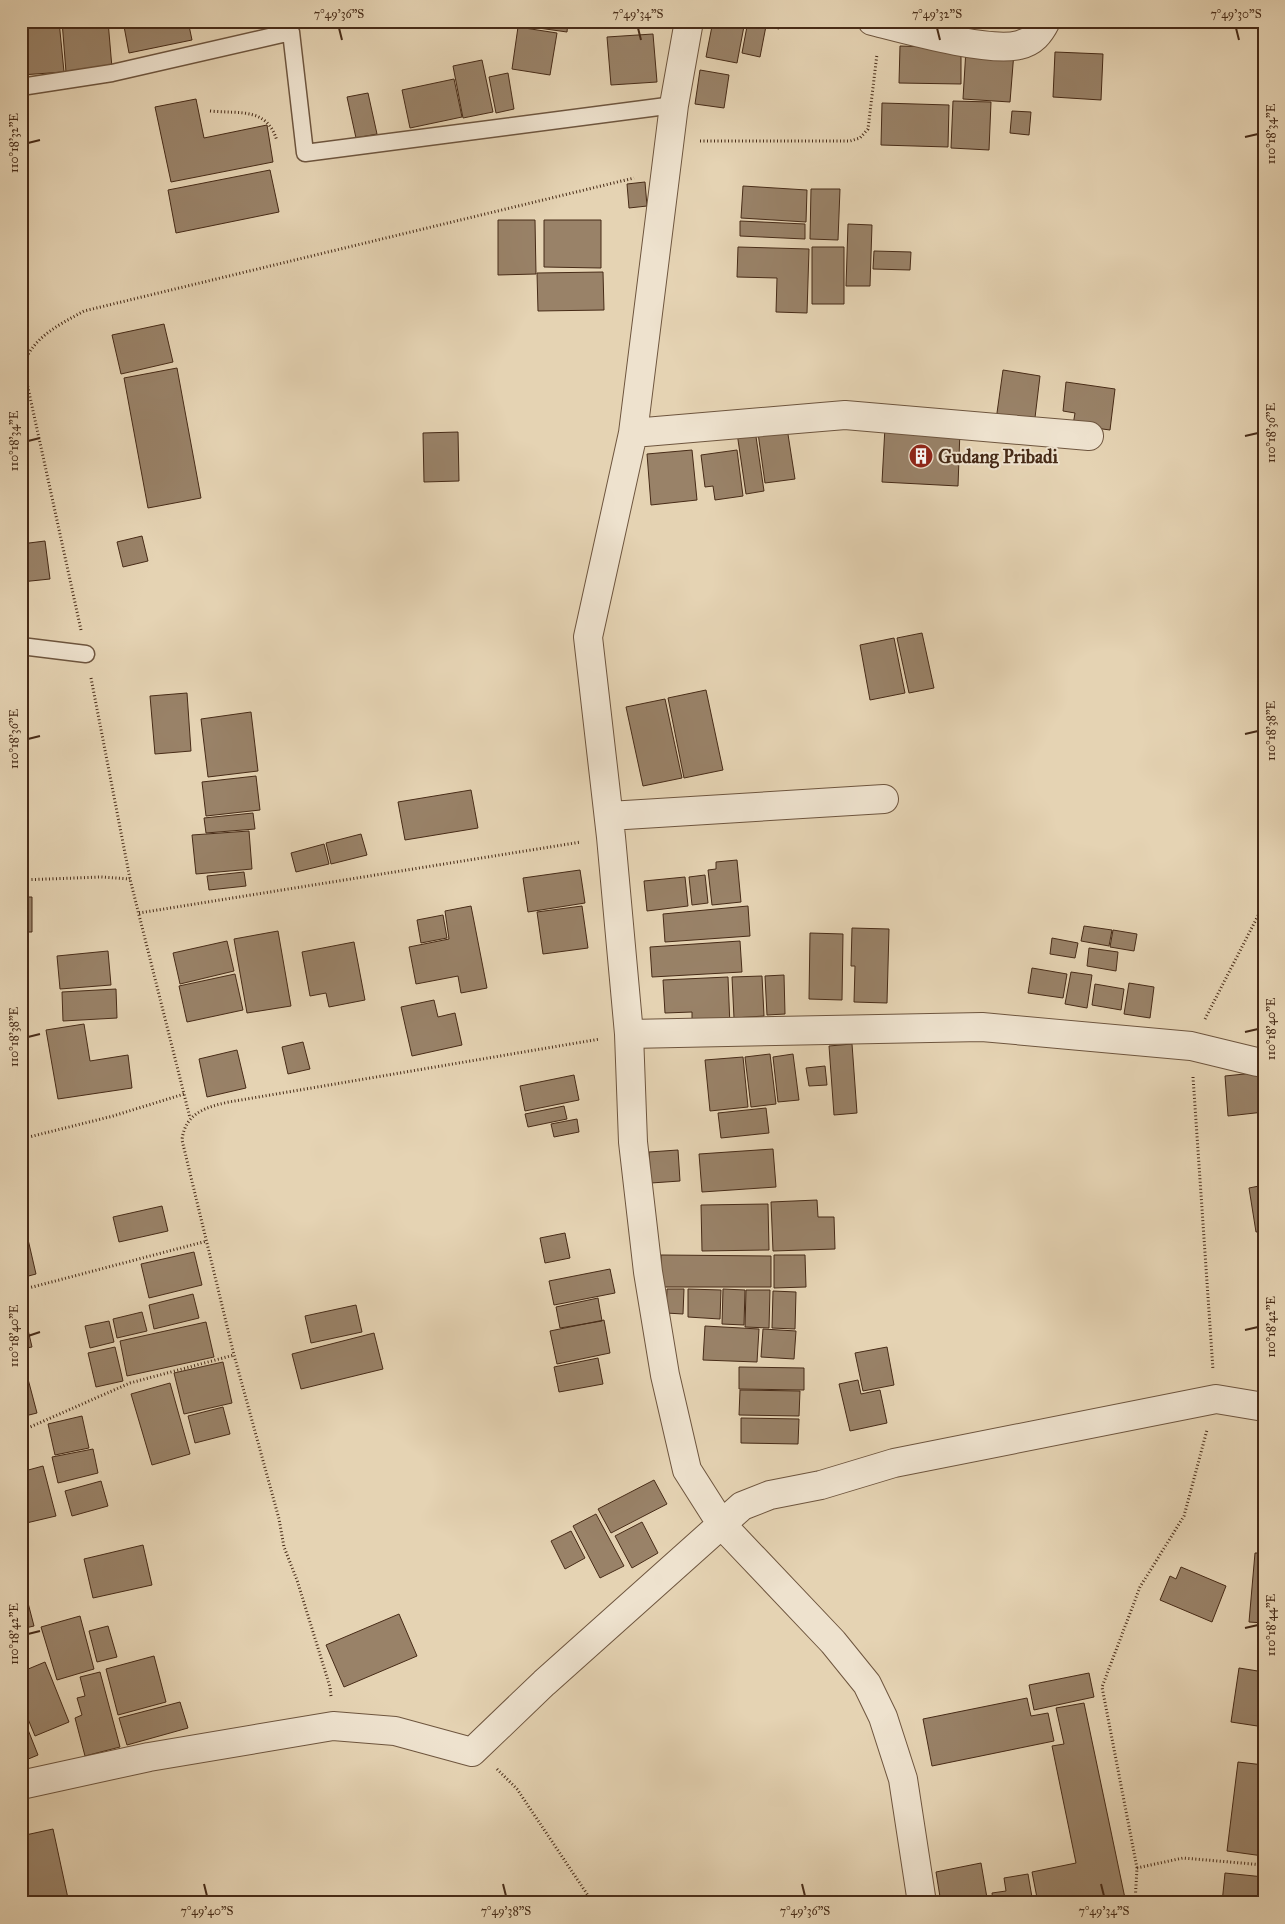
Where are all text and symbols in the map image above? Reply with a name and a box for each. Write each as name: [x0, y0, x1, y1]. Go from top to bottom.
text: 7°49'36"S: [314, 7, 364, 21]
text: 7°49'34"S: [613, 7, 664, 21]
text: 7°49'32"S: [912, 7, 962, 21]
text: 7°49'30"S: [1210, 7, 1262, 21]
text: 110°18'34"E: [1264, 103, 1278, 164]
text: 110°18'32"E: [7, 113, 21, 173]
text: 110°18'36"E: [1264, 403, 1278, 463]
text: 110°18'34"E: [7, 410, 21, 471]
building icon: Gudang Pribadi: [908, 443, 934, 469]
place label: Gudang Pribadi: [938, 445, 1059, 469]
text: 110°18'38"E: [1264, 700, 1278, 761]
text: 110°18'36"E: [7, 709, 21, 769]
text: 110°18'40"E: [1264, 997, 1278, 1060]
text: 110°18'38"E: [7, 1006, 21, 1067]
text: 110°18'42"E: [1264, 1296, 1278, 1358]
text: 110°18'40"E: [7, 1304, 21, 1367]
text: 110°18'44"E: [1264, 1593, 1278, 1656]
text: 110°18'42"E: [7, 1603, 21, 1665]
text: 7°49'40"S: [180, 1904, 234, 1918]
text: 7°49'38"S: [481, 1904, 531, 1918]
text: 7°49'36"S: [780, 1904, 830, 1918]
text: 7°49'34"S: [1079, 1904, 1130, 1918]

